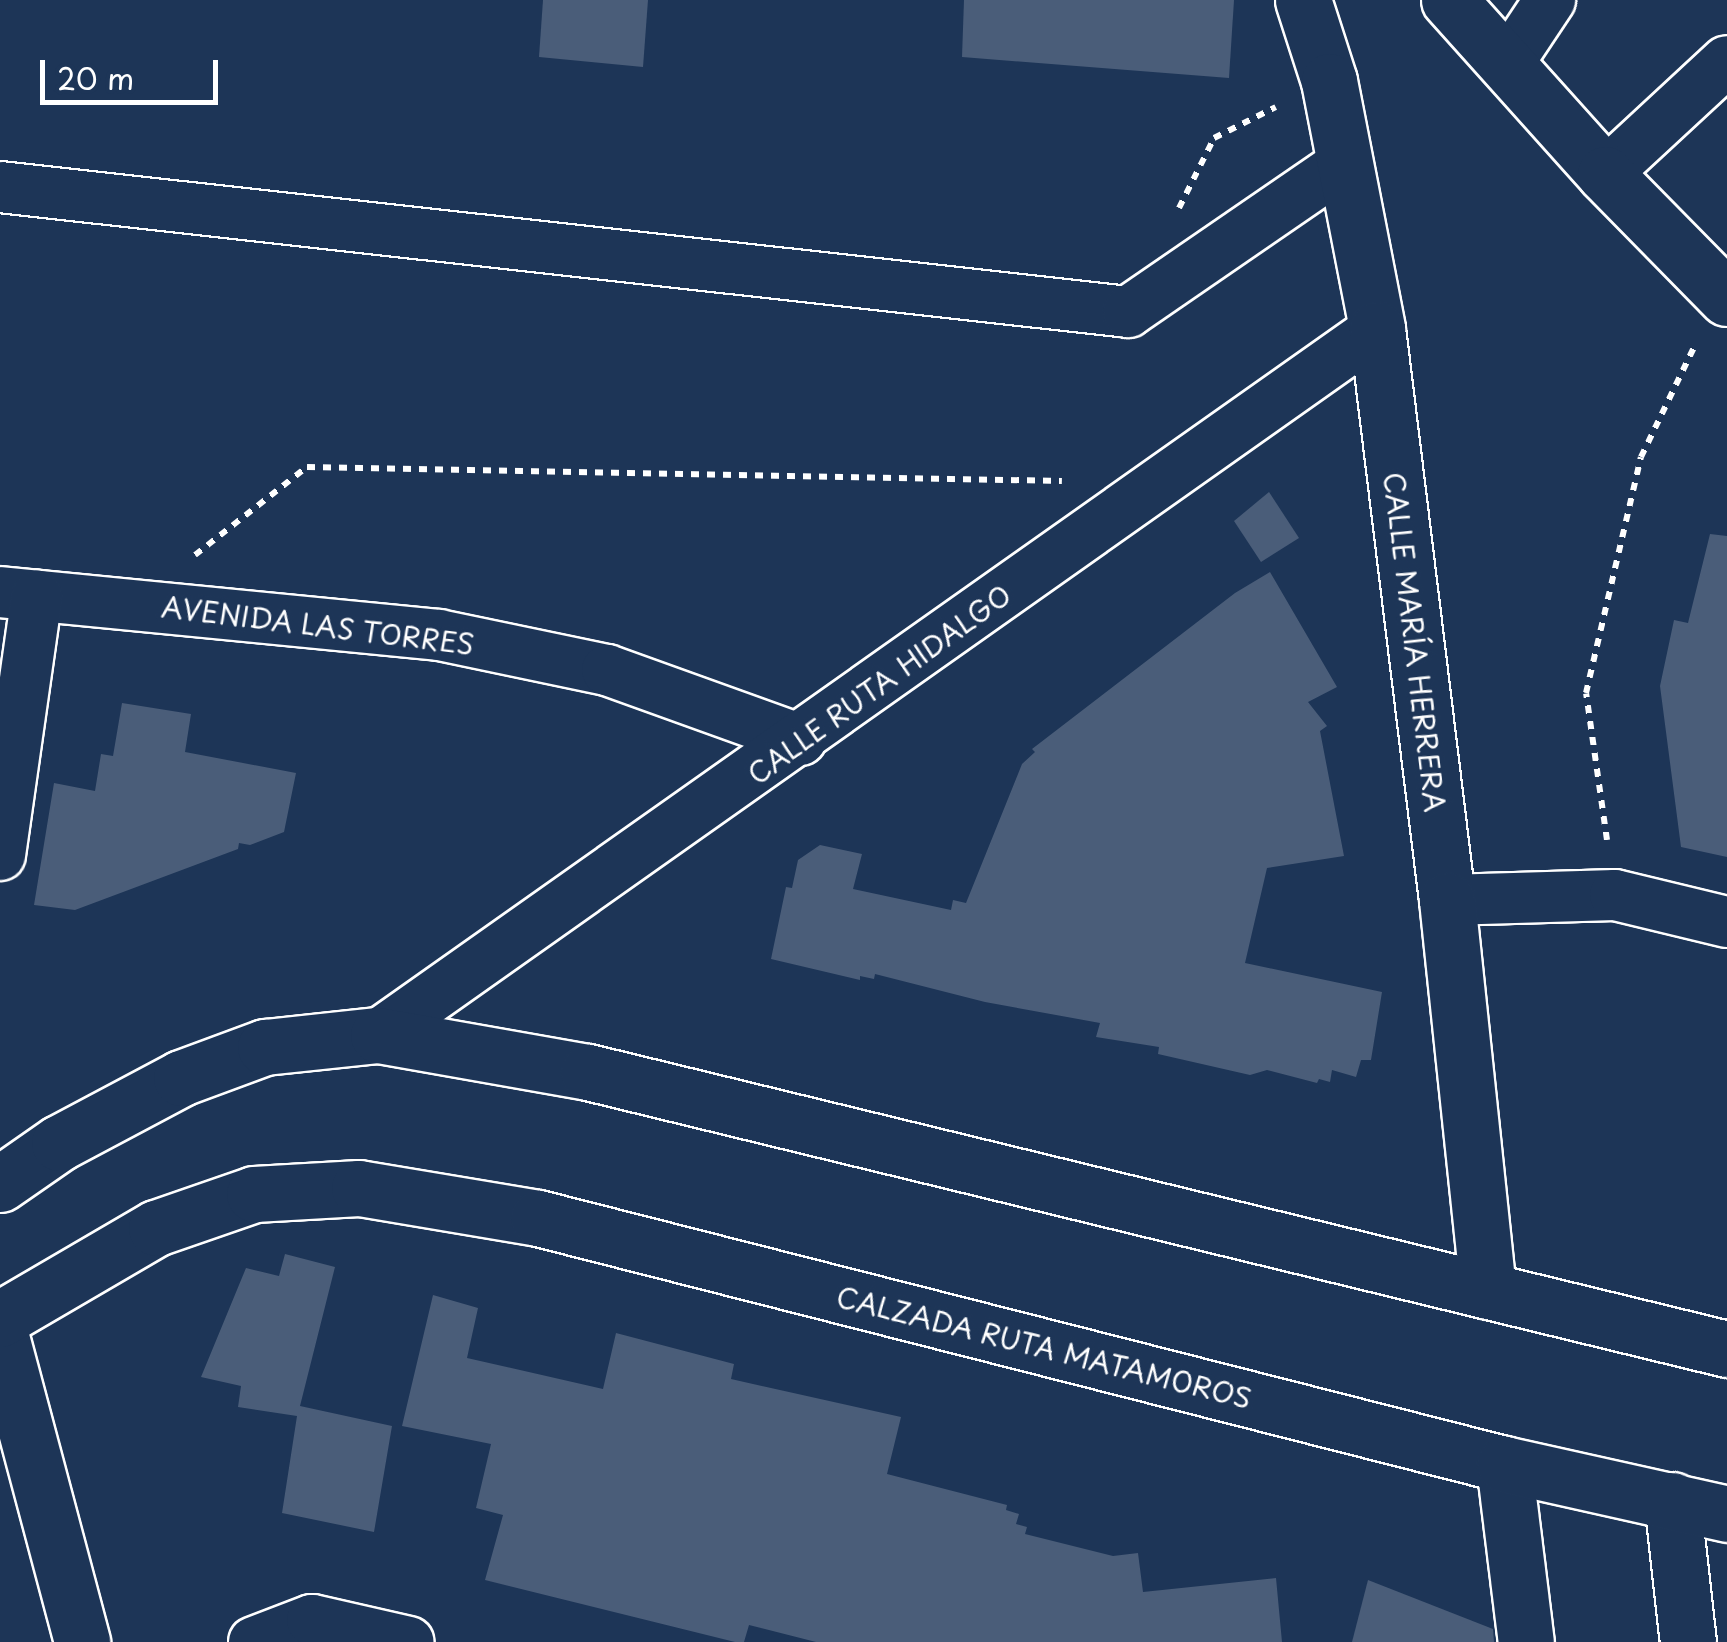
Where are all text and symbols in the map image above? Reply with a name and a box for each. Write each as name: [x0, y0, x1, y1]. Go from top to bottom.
scale bar: [45, 40, 222, 102]
text: 20 m: [57, 55, 134, 100]
street label: CALLE MARÍA HERRERA: [1377, 468, 1453, 816]
street label: CALLE RUTA HIDALGO: [740, 576, 1018, 792]
street label: AVENIDA LAS TORRES: [159, 589, 477, 661]
street label: CALZADA RUTA MATAMOROS: [832, 1279, 1256, 1415]

